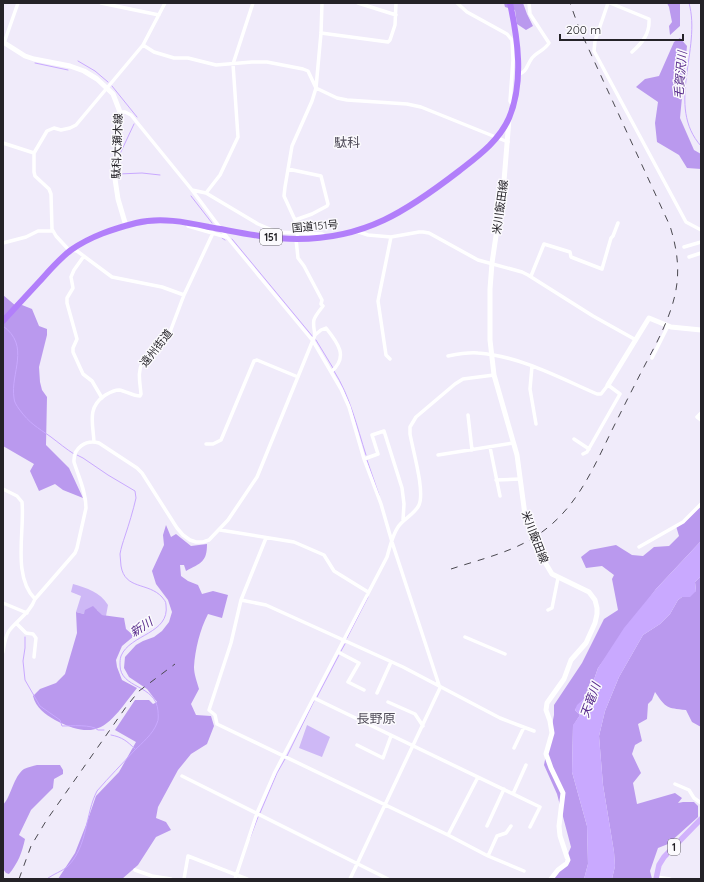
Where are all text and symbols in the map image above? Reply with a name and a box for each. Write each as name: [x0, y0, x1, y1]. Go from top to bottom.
scale bar: [560, 16, 683, 42]
text: 200 m: [566, 22, 601, 37]
water label: 毛賀沢川: [670, 48, 690, 100]
street label: 駄科大瀬木線: [109, 113, 125, 179]
district label: 駄科: [334, 134, 360, 150]
street label: 米川飯田線: [489, 179, 511, 235]
street label: 国道151号: [291, 217, 339, 235]
road number: 151: [260, 229, 282, 245]
street label: 遠州街道: [137, 326, 175, 370]
street label: 米川飯田線: [519, 509, 551, 565]
water label: 新川: [127, 613, 157, 640]
water label: 天竜川: [577, 679, 604, 719]
district label: 長野原: [356, 710, 396, 726]
road number: 1: [668, 839, 680, 855]

